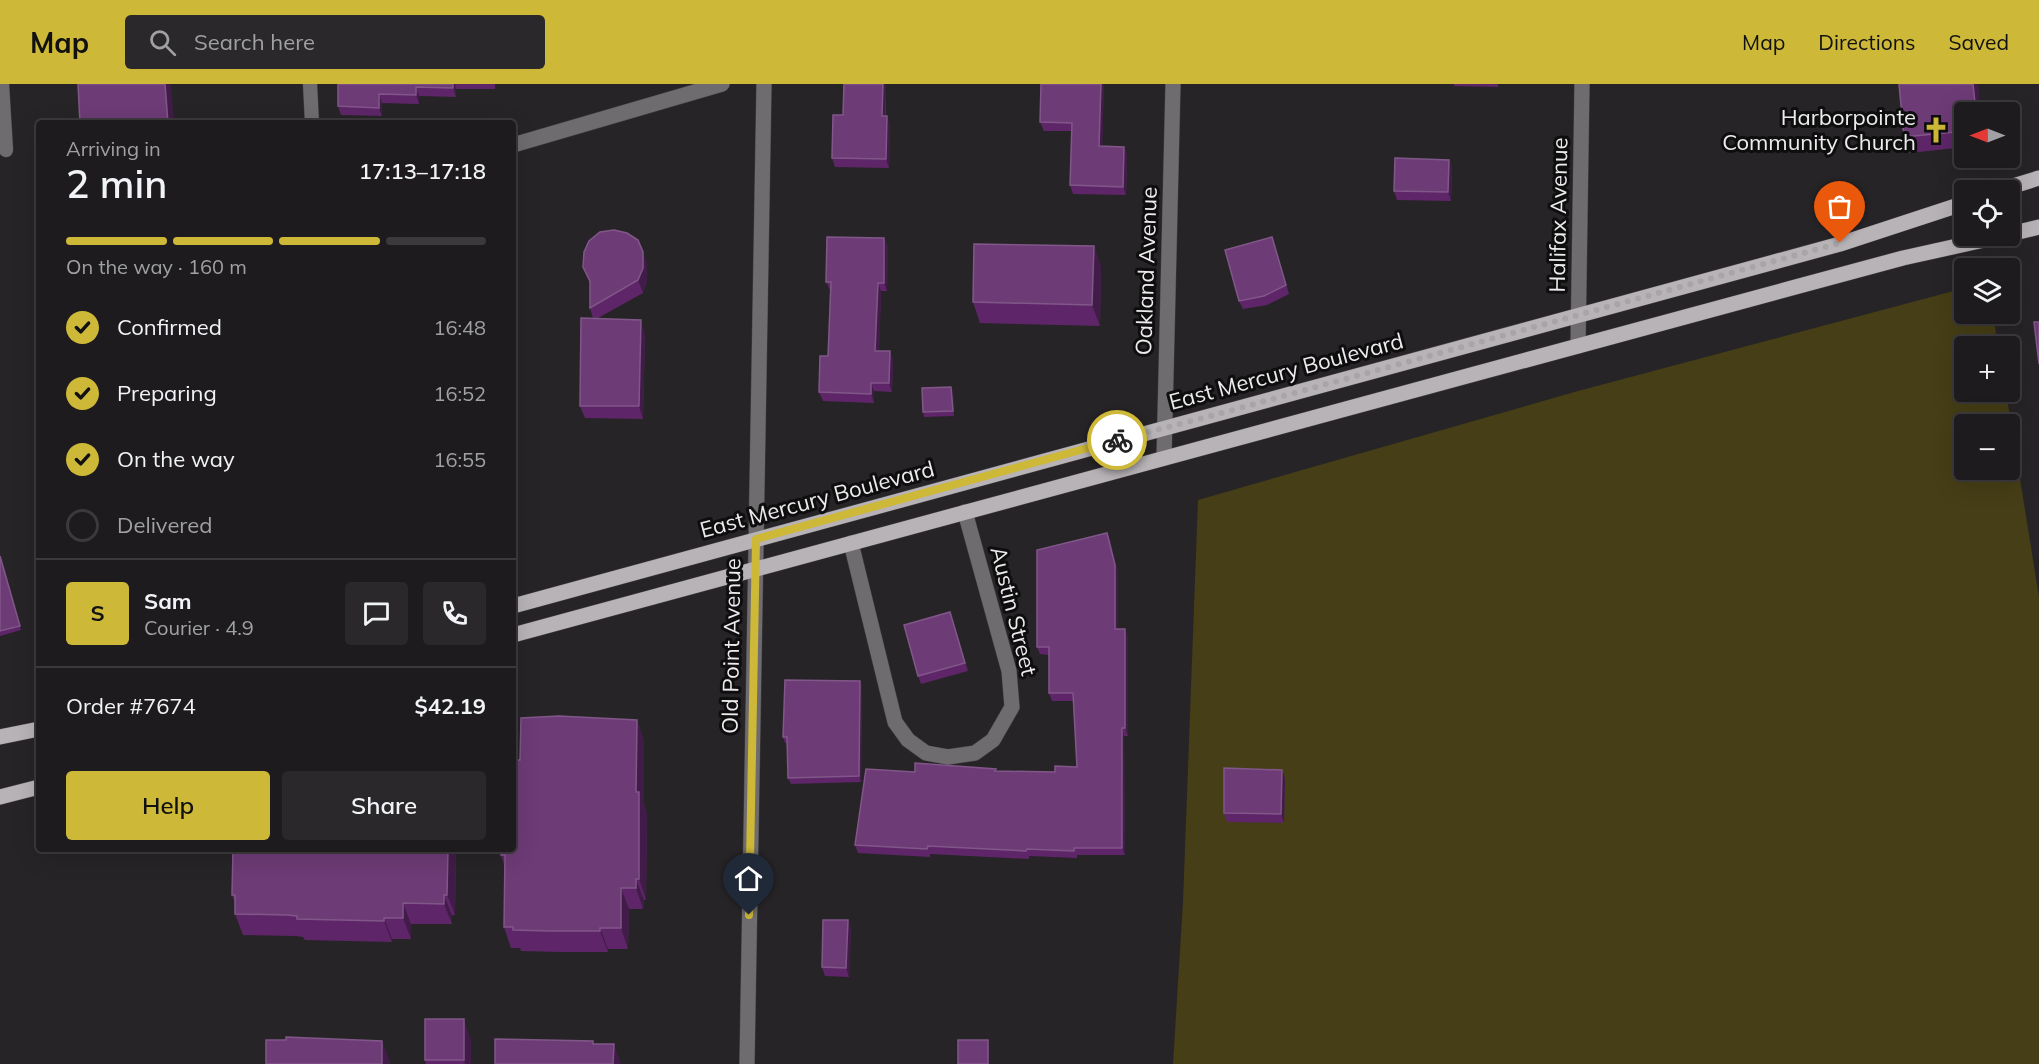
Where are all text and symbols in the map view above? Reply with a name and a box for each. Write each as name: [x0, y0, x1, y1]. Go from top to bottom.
search box: [125, 15, 545, 69]
text: Map: [30, 25, 89, 60]
icon: search: [146, 26, 179, 59]
text: Search here: [194, 28, 315, 56]
text: Map: [1742, 29, 1785, 55]
text: Directions: [1818, 29, 1915, 55]
text: Saved: [1948, 29, 2009, 55]
north arrow: [1954, 102, 2020, 168]
map controls: [1954, 102, 2020, 480]
place label: Harborpointe Community Church: [1722, 103, 1916, 156]
church icon: Harborpointe Community Church: [1921, 115, 1951, 145]
text: Arriving in: [66, 136, 161, 161]
street label: Halifax Avenue: [1543, 137, 1573, 293]
text: 17:13–17:18: [359, 157, 486, 185]
text: 2 min: [66, 159, 167, 208]
button: locate: [1954, 180, 2020, 246]
pin: [1814, 181, 1865, 243]
street label: Oakland Avenue: [1129, 186, 1163, 356]
icon: bag: [1823, 190, 1856, 223]
text: On the way · 160 m: [66, 254, 247, 279]
button: layers: [1954, 258, 2020, 324]
icon: check: [66, 311, 99, 344]
text: Confirmed: [117, 313, 222, 341]
text: 16:48: [433, 315, 486, 340]
street label: East Mercury Boulevard: [1166, 326, 1406, 416]
button: +: [1954, 336, 2020, 402]
icon: check: [66, 377, 99, 410]
text: Preparing: [117, 379, 217, 407]
text: 16:52: [433, 381, 486, 406]
courier: [1087, 410, 1147, 470]
button: −: [1954, 414, 2020, 480]
icon: bike: [1101, 424, 1134, 457]
icon: check: [66, 443, 99, 476]
text: On the way: [117, 445, 235, 473]
text: 16:55: [433, 447, 486, 472]
street label: East Mercury Boulevard: [697, 454, 937, 544]
text: Delivered: [117, 511, 212, 539]
street label: Austin Street: [984, 544, 1044, 679]
street label: Old Point Avenue: [715, 558, 747, 734]
button: chat: [345, 582, 408, 645]
button: phone: [423, 582, 486, 645]
text: Sam: [144, 587, 192, 615]
text: S: [90, 599, 105, 627]
text: Courier · 4.9: [144, 615, 254, 640]
text: Order #7674: [66, 692, 196, 720]
text: $42.19: [415, 692, 486, 720]
button: Help: [66, 771, 270, 840]
button: Share: [282, 771, 486, 840]
pin: [723, 853, 774, 915]
icon: home: [732, 862, 765, 895]

